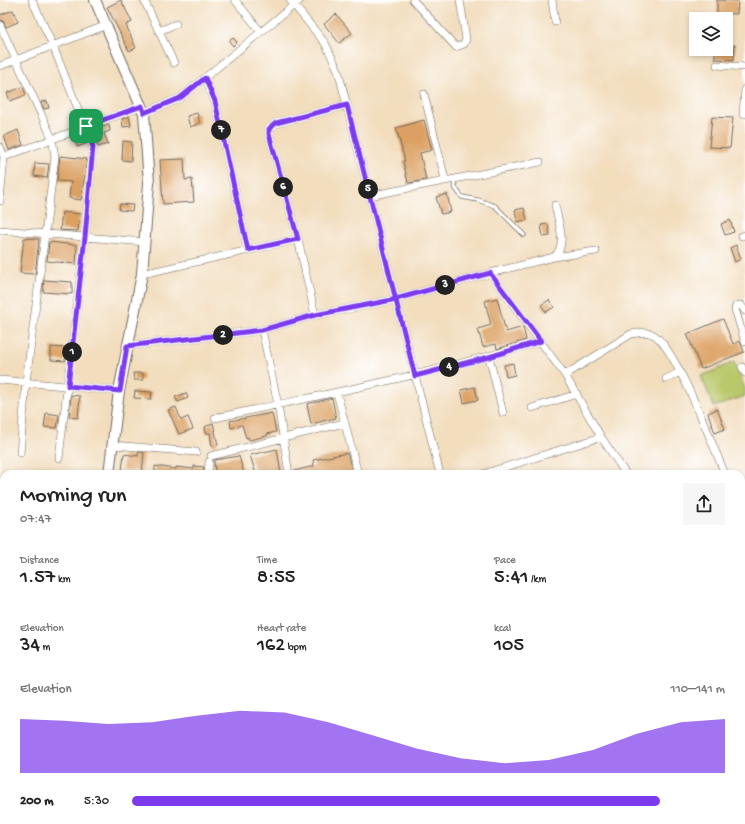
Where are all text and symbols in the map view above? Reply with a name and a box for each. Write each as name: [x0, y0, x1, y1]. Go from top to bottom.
map controls: [689, 12, 733, 56]
button: layers: [689, 12, 733, 56]
pin: [69, 109, 103, 143]
icon: arrive: [75, 115, 97, 137]
pin: 7: [211, 120, 231, 140]
text: 7: [218, 124, 224, 136]
pin: 6: [273, 177, 293, 197]
pin: 5: [358, 179, 378, 199]
text: 6: [280, 181, 286, 193]
text: 5: [365, 183, 371, 195]
pin: 3: [435, 275, 455, 295]
text: 3: [442, 279, 448, 291]
pin: 2: [213, 325, 233, 345]
text: 2: [220, 329, 226, 341]
pin: 1: [62, 342, 82, 362]
text: 1: [70, 346, 74, 358]
pin: 4: [439, 357, 459, 377]
text: 4: [446, 361, 452, 373]
button: share: [683, 483, 725, 525]
text: Morning run: [20, 484, 126, 510]
text: 07:47: [20, 512, 51, 527]
text: Distance: [20, 555, 59, 567]
text: Time: [257, 555, 277, 567]
text: Pace: [494, 555, 516, 567]
text: 1.57: [20, 567, 55, 590]
text: 8:55: [257, 567, 295, 590]
text: 5:41: [494, 567, 528, 590]
text: km: [55, 574, 71, 586]
text: /km: [528, 574, 546, 586]
text: Elevation: [20, 623, 64, 635]
text: Heart rate: [257, 623, 306, 635]
text: kcal: [494, 623, 511, 635]
text: 34: [20, 635, 40, 658]
text: 162: [257, 635, 285, 658]
text: 105: [494, 635, 524, 658]
text: m: [40, 642, 50, 654]
text: bpm: [285, 642, 307, 654]
text: Elevation: [20, 682, 72, 697]
text: 110–141 m: [670, 682, 725, 697]
text: 200 m: [20, 794, 53, 809]
text: 5:30: [84, 794, 109, 809]

